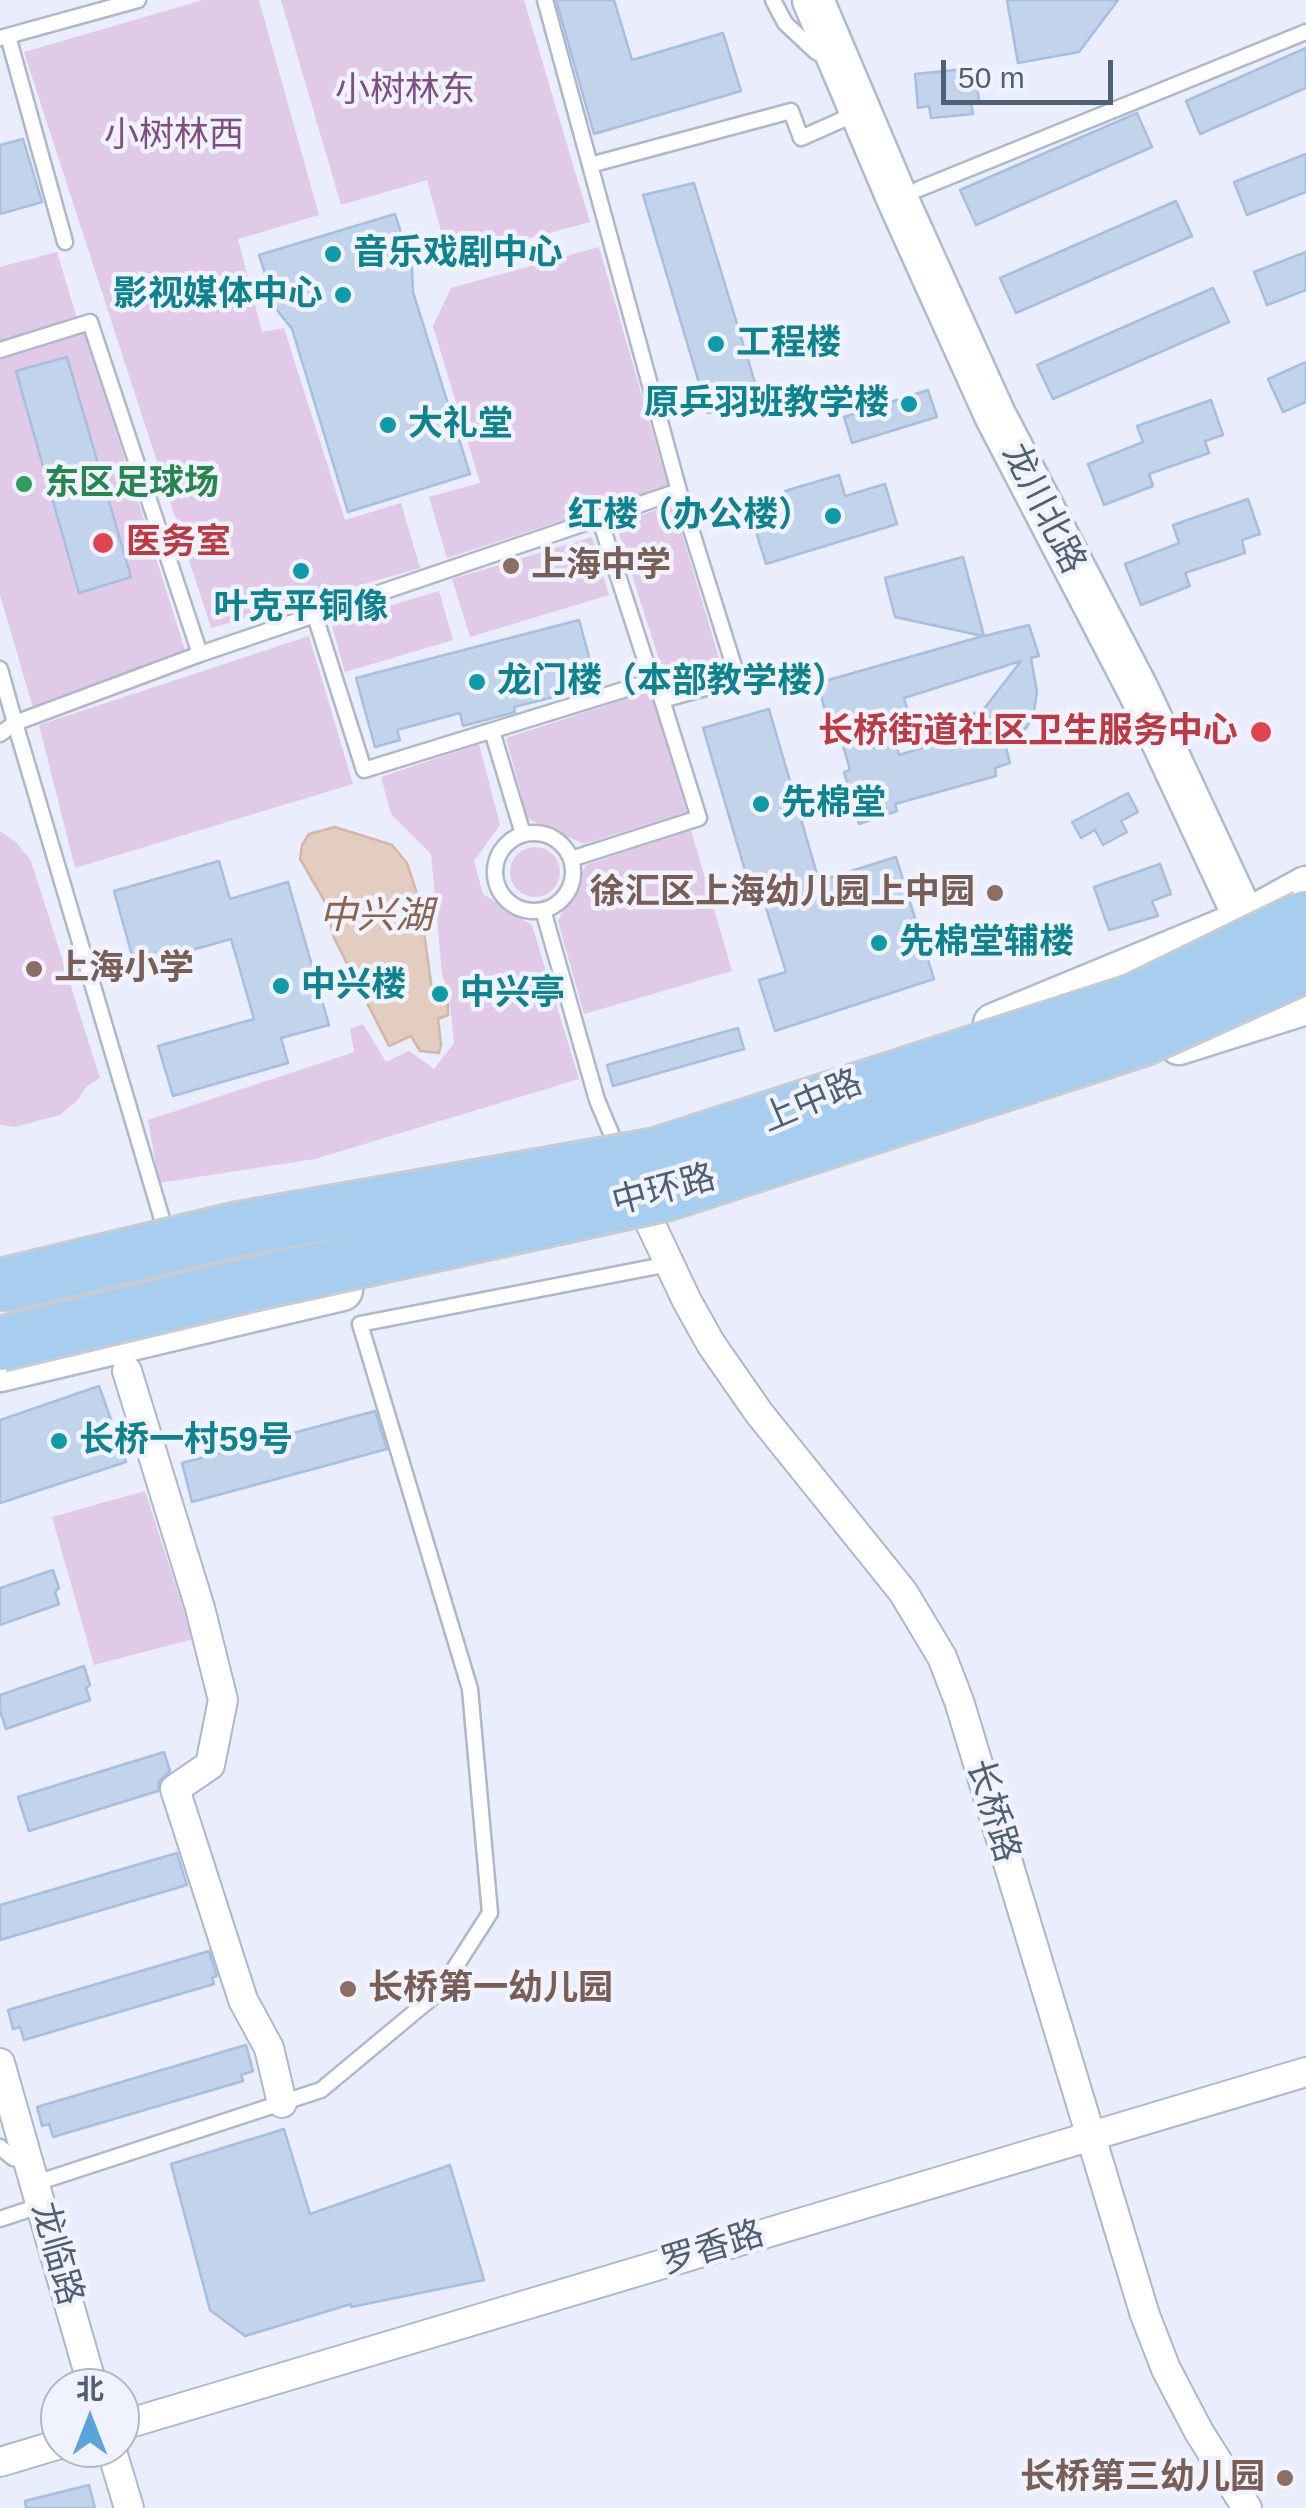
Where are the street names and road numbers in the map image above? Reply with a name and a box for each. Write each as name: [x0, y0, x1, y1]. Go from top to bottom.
street label: 龙川北路: [993, 437, 1093, 581]
street label: 上中路: [755, 1062, 869, 1142]
street label: 中环路: [608, 1157, 720, 1225]
street label: 长桥路: [957, 1755, 1027, 1867]
street label: 龙临路: [21, 2198, 91, 2310]
street label: 罗香路: [657, 2214, 769, 2284]

